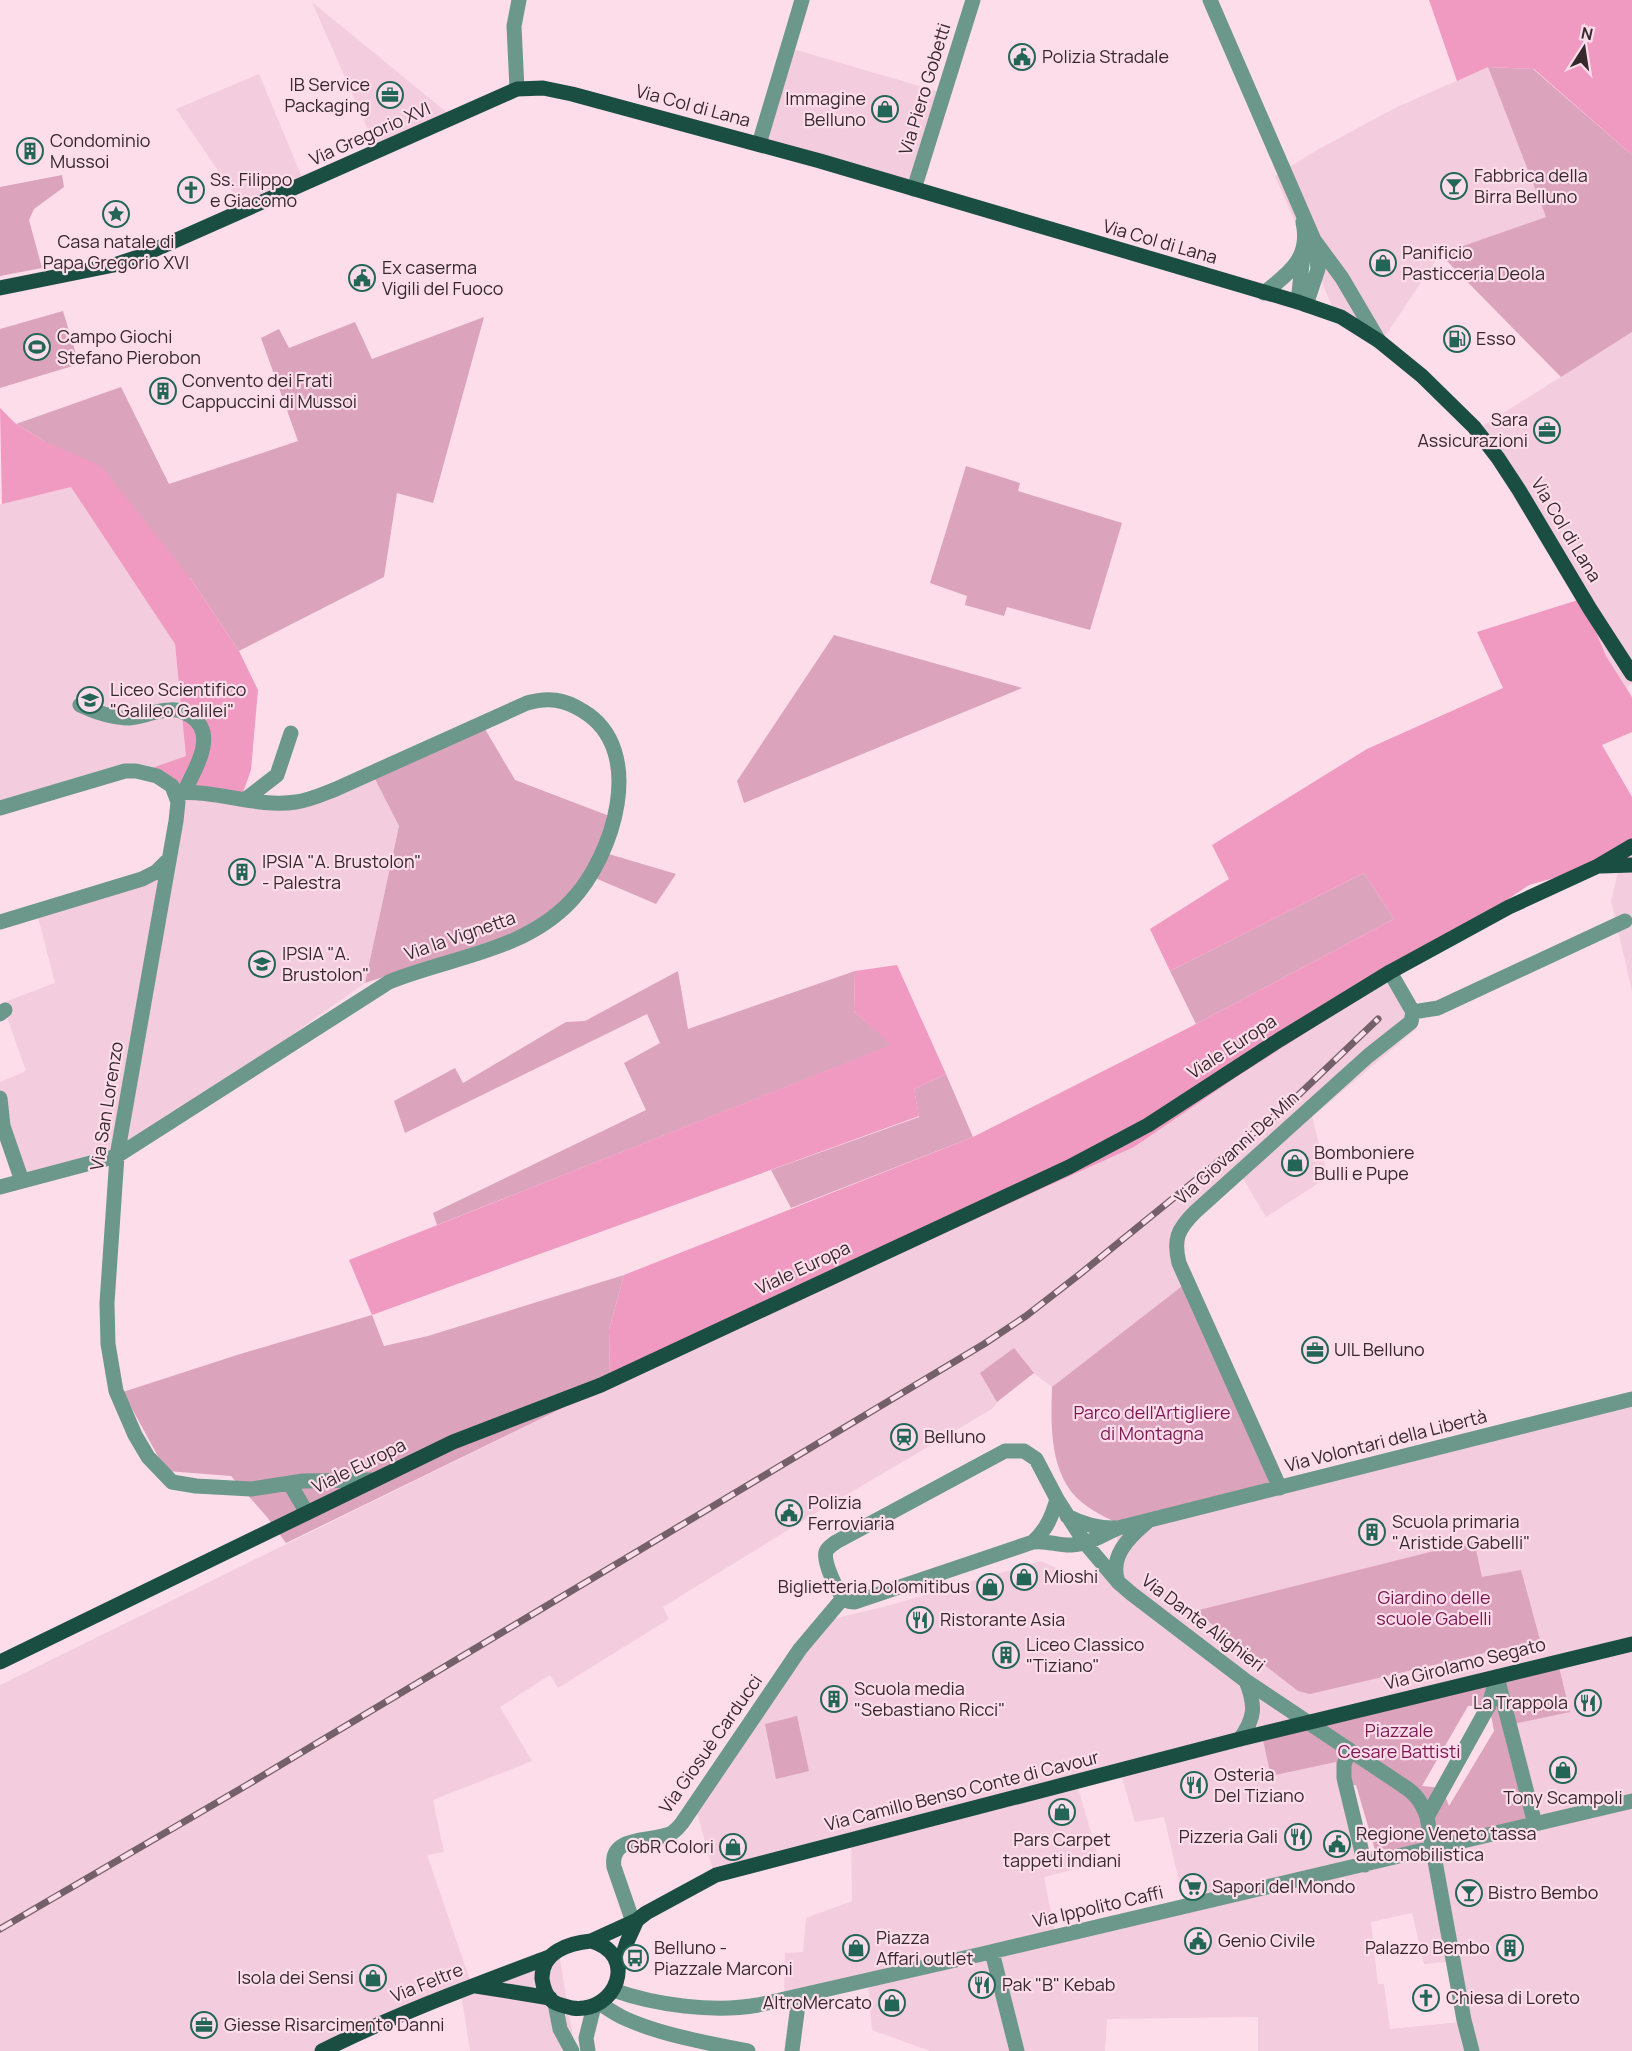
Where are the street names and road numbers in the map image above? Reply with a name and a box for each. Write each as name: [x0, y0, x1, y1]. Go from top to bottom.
street label: Via Piero Gobetti: [893, 20, 955, 157]
street label: Via Col di Lana: [633, 78, 753, 132]
street label: Via Gregorio XVI: [305, 96, 434, 170]
street label: Via Col di Lana: [1100, 213, 1220, 269]
street label: Via Col di Lana: [1526, 473, 1608, 586]
street label: Via la Vignetta: [401, 905, 518, 965]
street label: Viale Europa: [1182, 1008, 1281, 1084]
street label: Via San Lorenzo: [84, 1040, 128, 1172]
street label: Via Giovanni De Min: [1169, 1085, 1304, 1210]
street label: Viale Europa: [751, 1235, 854, 1299]
street label: Via Volontari della Libertà: [1282, 1403, 1489, 1477]
street label: Viale Europa: [308, 1432, 409, 1498]
street label: Via Dante Alighieri: [1137, 1568, 1270, 1677]
street label: Via Girolamo Segato: [1382, 1631, 1548, 1695]
street label: Via Giosuè Carducci: [653, 1669, 767, 1818]
street label: Via Camillo Benso Conte di Cavour: [822, 1744, 1102, 1836]
street label: Via Ippolito Caffi: [1030, 1879, 1165, 1933]
street label: Via Feltre: [387, 1957, 466, 2007]

